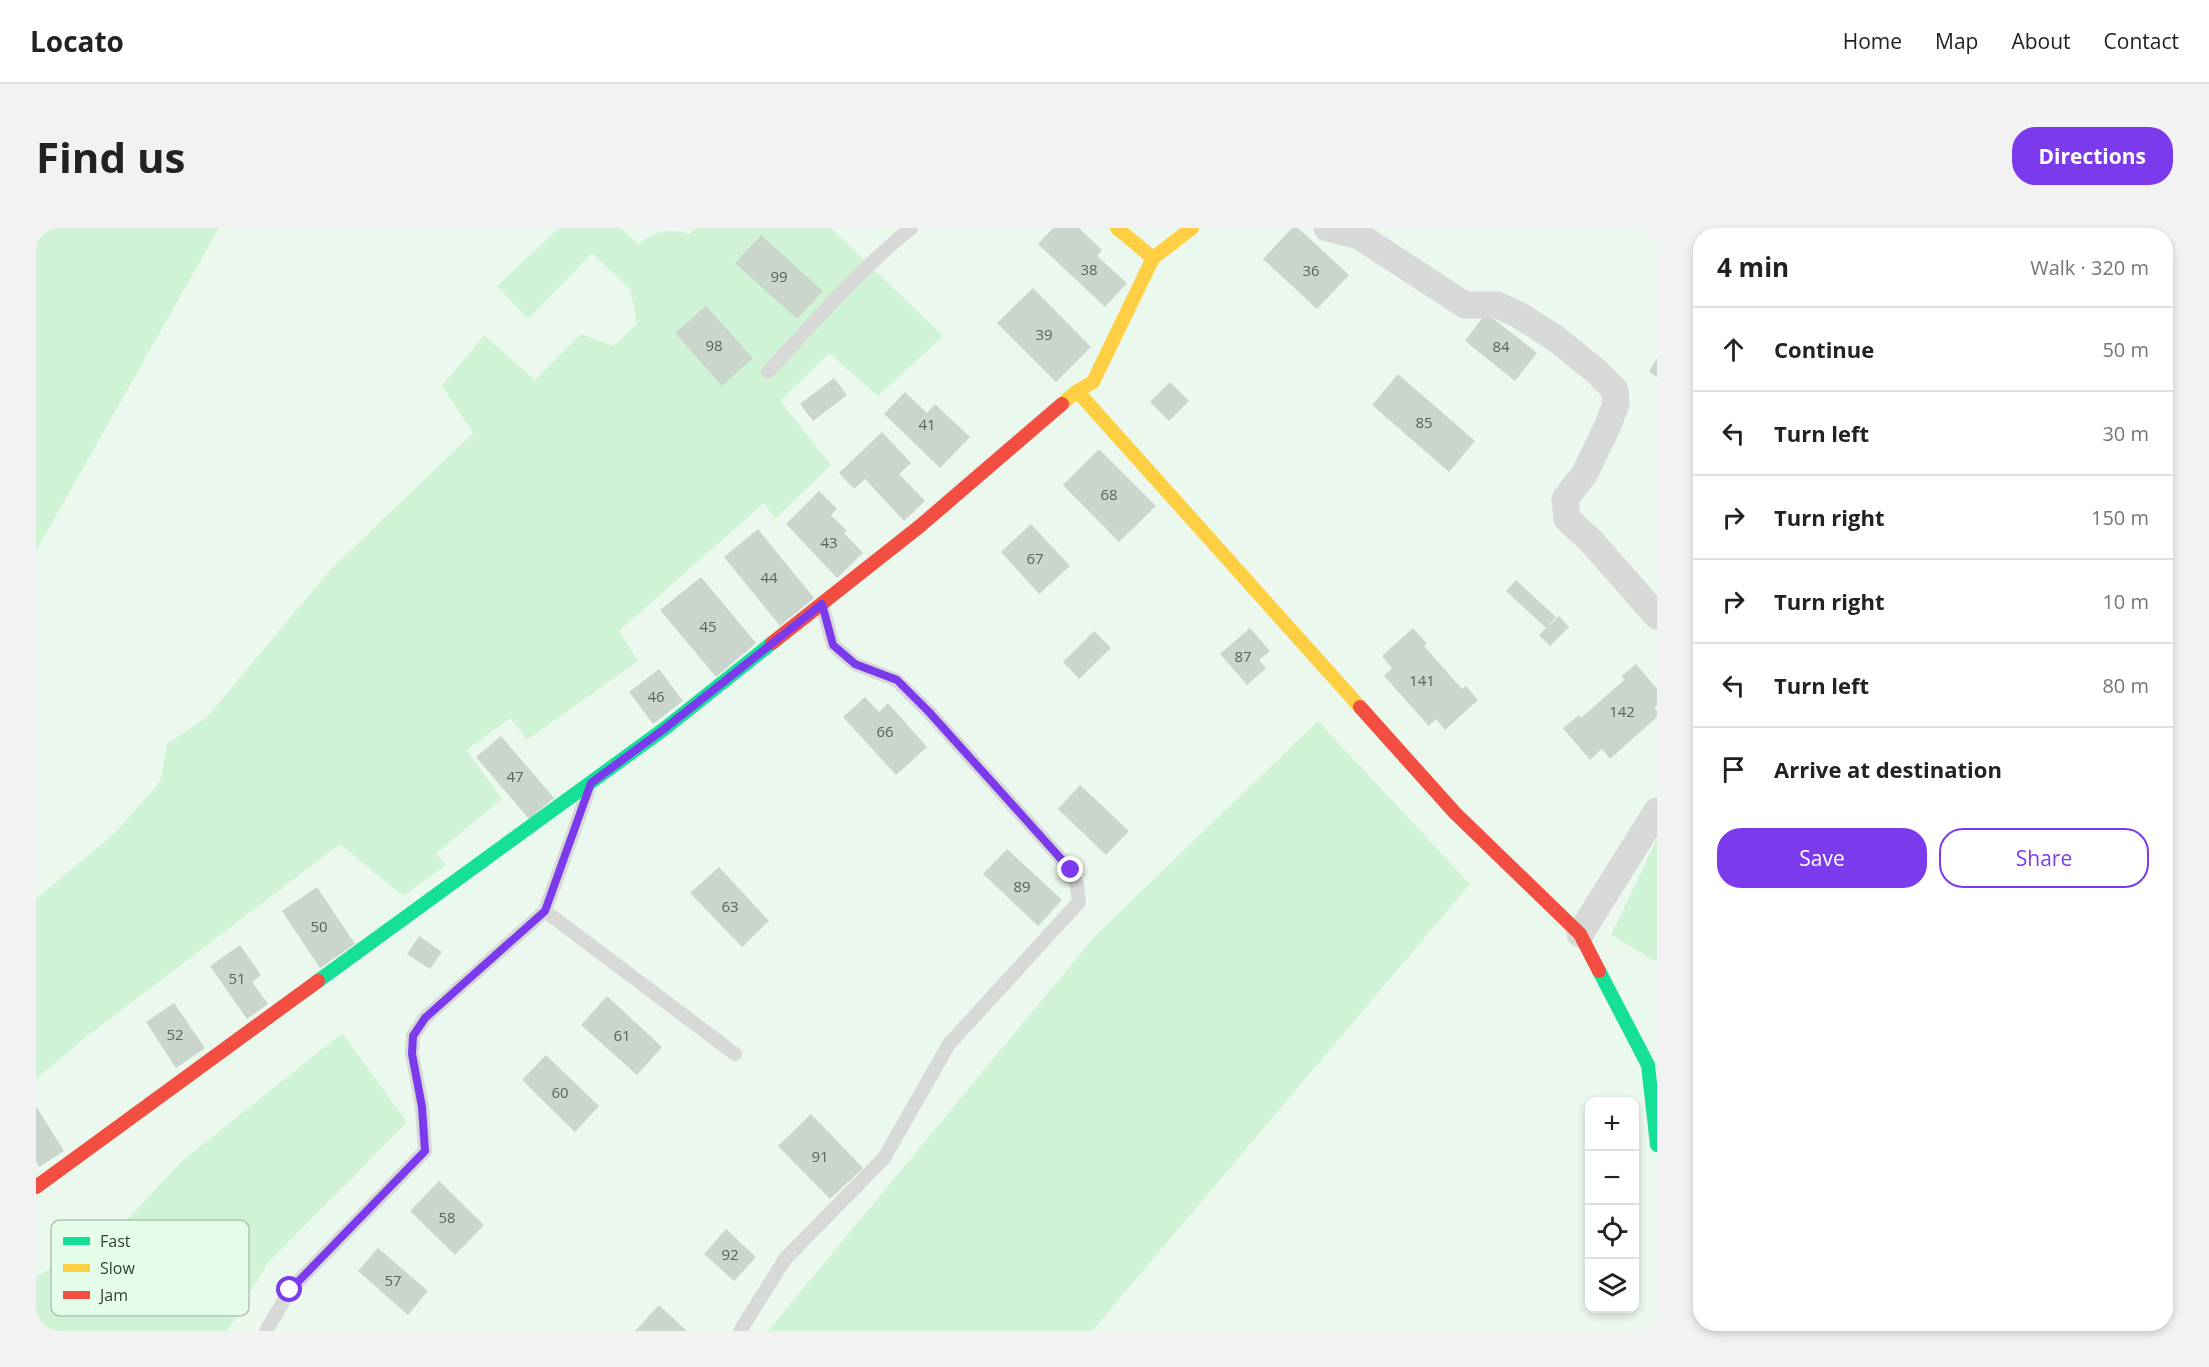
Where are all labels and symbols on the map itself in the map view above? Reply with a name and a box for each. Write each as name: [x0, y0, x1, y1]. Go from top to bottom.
house number: 38: [1080, 259, 1098, 279]
house number: 36: [1302, 260, 1320, 280]
house number: 99: [770, 266, 788, 286]
house number: 39: [1035, 324, 1053, 344]
house number: 98: [705, 335, 723, 355]
house number: 84: [1492, 336, 1510, 356]
house number: 85: [1415, 412, 1433, 432]
house number: 41: [918, 414, 936, 434]
house number: 68: [1100, 484, 1118, 504]
house number: 43: [820, 532, 838, 552]
house number: 67: [1026, 548, 1044, 568]
house number: 44: [760, 567, 778, 587]
house number: 45: [699, 616, 717, 636]
house number: 87: [1234, 646, 1252, 666]
house number: 141: [1409, 670, 1435, 690]
house number: 46: [647, 686, 665, 706]
house number: 142: [1609, 701, 1635, 721]
house number: 66: [876, 721, 894, 741]
house number: 47: [506, 766, 524, 786]
route end: [1057, 856, 1083, 882]
house number: 89: [1013, 876, 1031, 896]
house number: 63: [721, 896, 739, 916]
house number: 50: [310, 916, 328, 936]
house number: 51: [228, 968, 246, 988]
house number: 52: [166, 1024, 184, 1044]
house number: 61: [613, 1025, 631, 1045]
house number: 60: [551, 1082, 569, 1102]
house number: 91: [811, 1146, 829, 1166]
house number: 58: [438, 1207, 456, 1227]
legend: [51, 1220, 249, 1316]
text: Fast: [100, 1230, 131, 1252]
house number: 92: [721, 1244, 739, 1264]
text: Slow: [100, 1257, 135, 1279]
house number: 57: [384, 1270, 402, 1290]
route start: [276, 1276, 302, 1302]
text: Jam: [98, 1284, 128, 1306]

